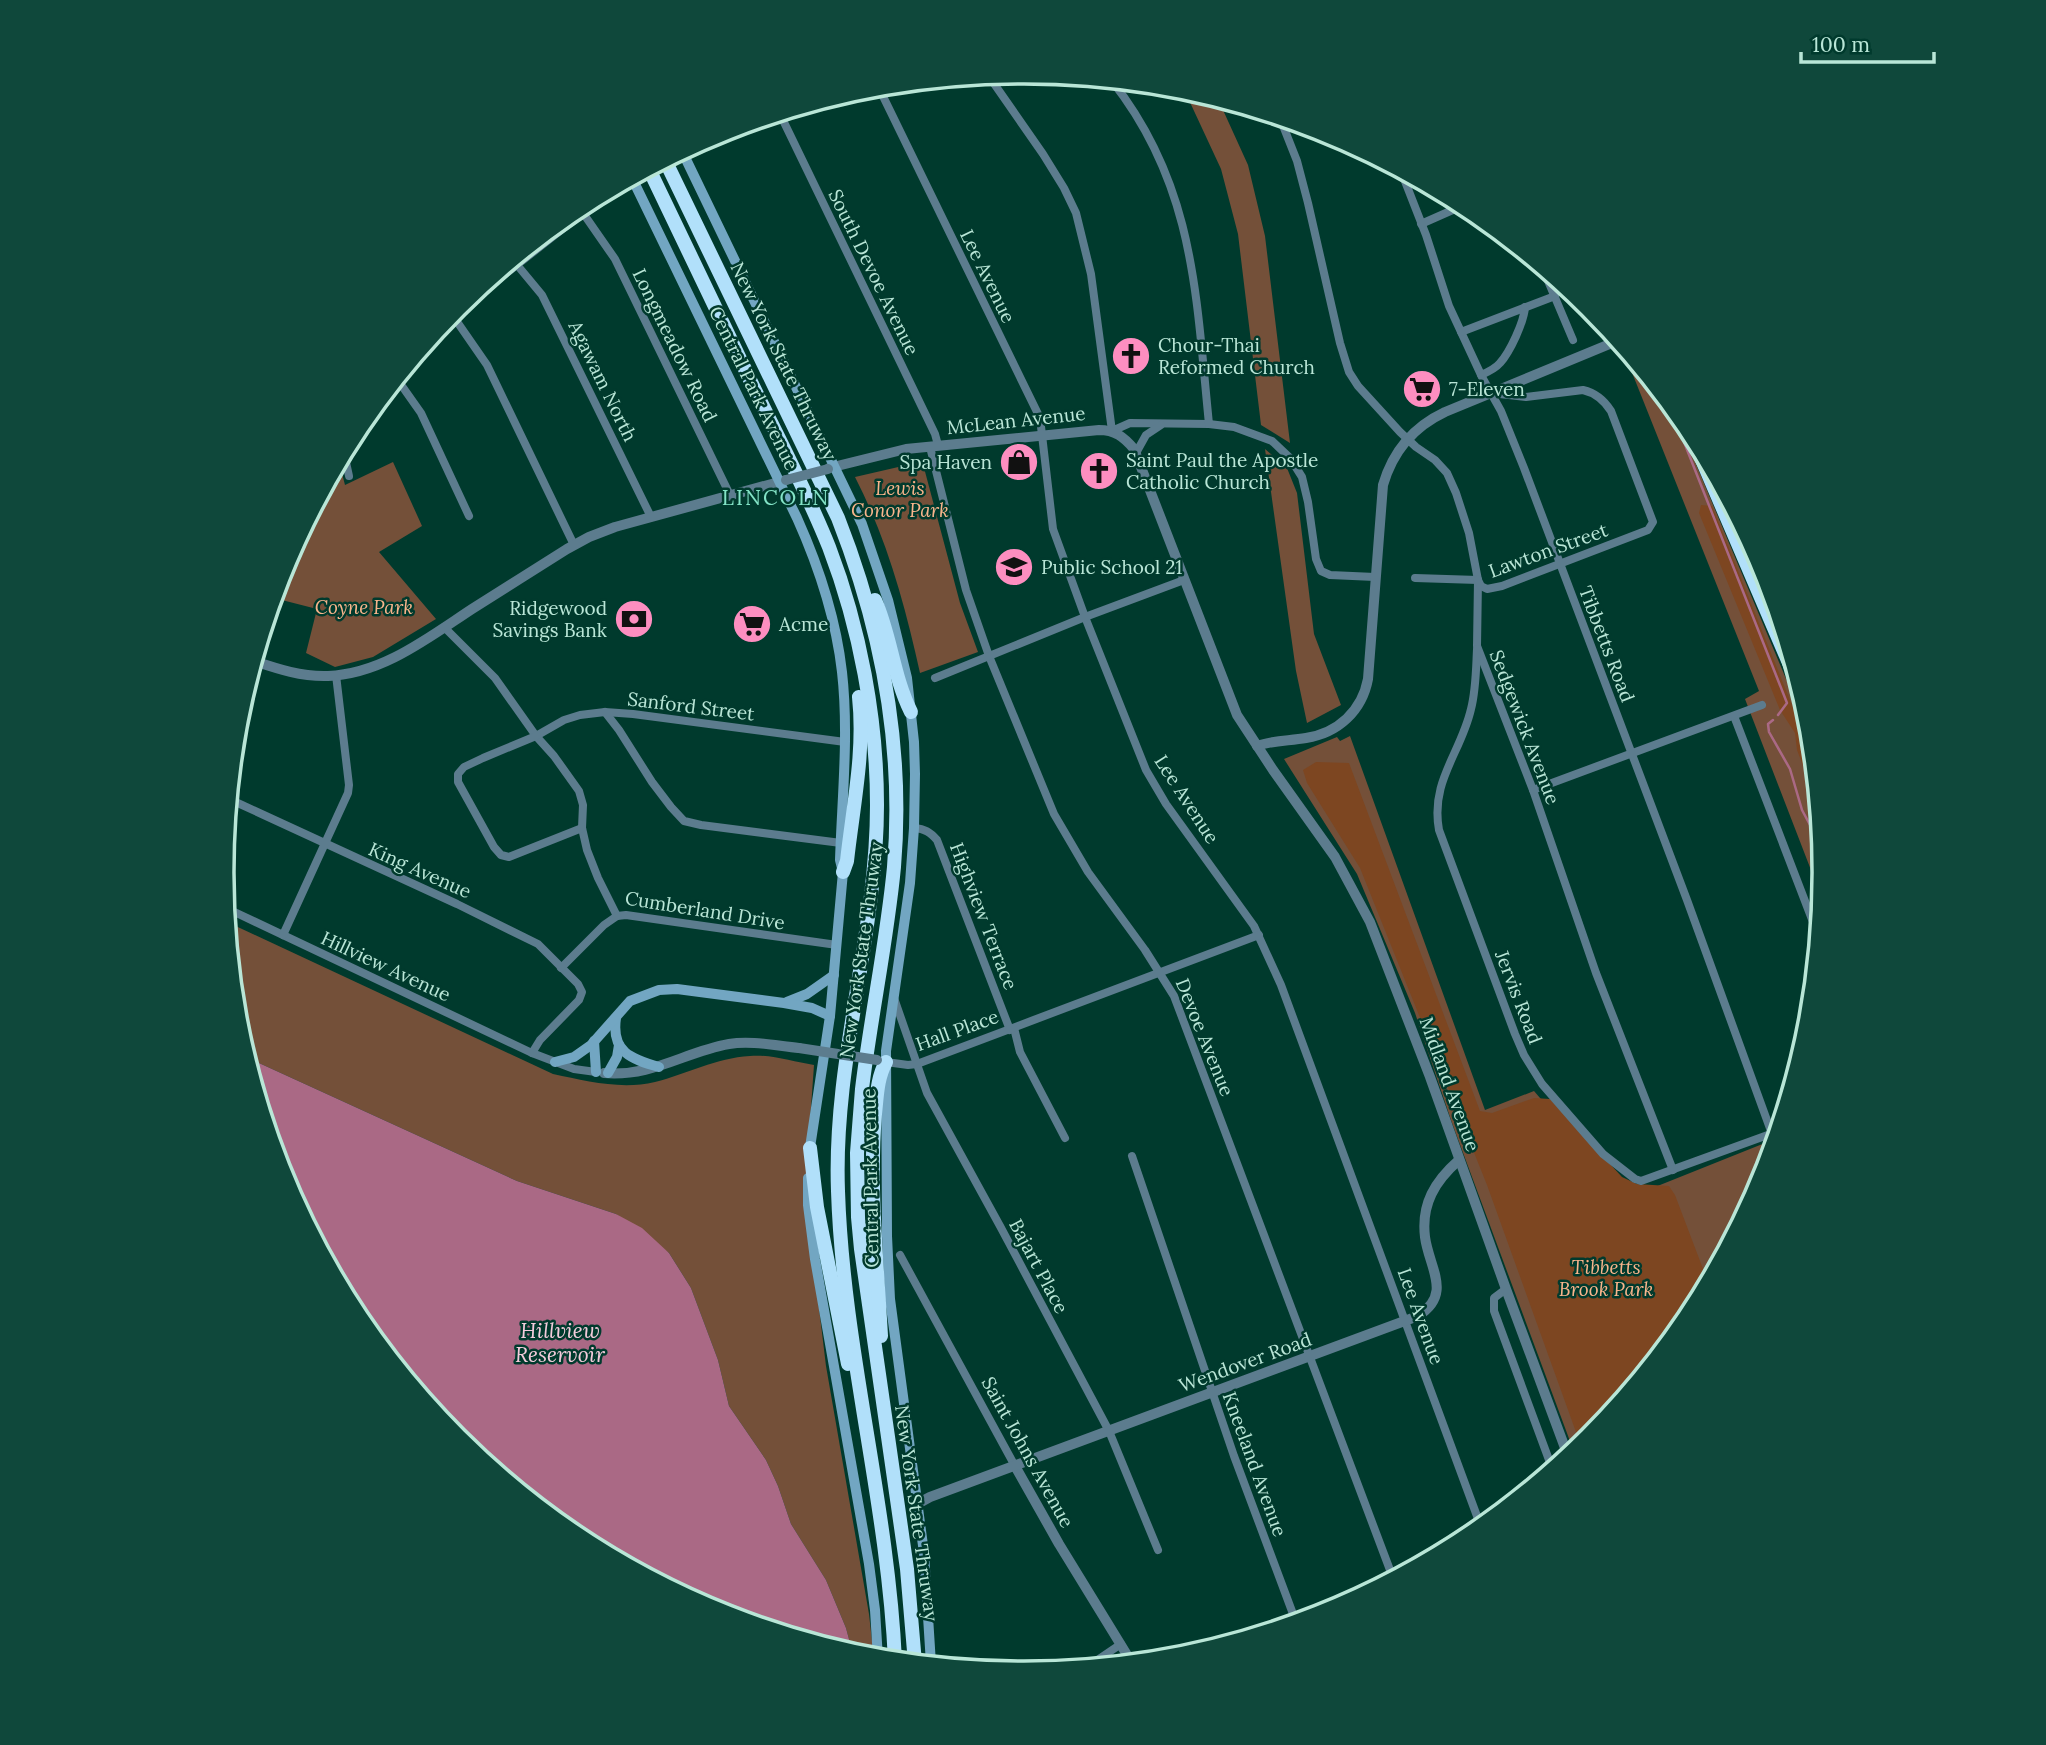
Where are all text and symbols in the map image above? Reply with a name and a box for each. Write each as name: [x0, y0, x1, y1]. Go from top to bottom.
scale bar: [1801, 21, 1934, 65]
text: 100 m: [1812, 31, 1870, 58]
street label: South Devoe Avenue: [823, 185, 925, 359]
street label: Lee Avenue: [955, 225, 1021, 327]
street label: New York State Thruway: [725, 258, 843, 464]
street label: Longmeadow Road: [627, 264, 723, 426]
street label: Central Park Avenue: [704, 302, 804, 474]
street label: Agawam North: [563, 316, 643, 445]
place label: Chour-Thai Reformed Church: [1158, 333, 1315, 379]
church icon: Chour-Thai Reformed Church: [1110, 335, 1152, 377]
supermarket icon: 7-Eleven: [1401, 368, 1443, 410]
place label: 7-Eleven: [1449, 377, 1525, 401]
street label: McLean Avenue: [946, 401, 1086, 439]
shop icon: Spa Haven: [998, 441, 1040, 483]
place label: Saint Paul the Apostle Catholic Church: [1126, 448, 1318, 494]
place label: Spa Haven: [900, 450, 992, 474]
church icon: Saint Paul the Apostle Catholic Church: [1078, 450, 1120, 492]
park label: Lewis Conor Park: [851, 476, 949, 522]
district label: LINCOLN: [722, 484, 830, 511]
street label: Lawton Street: [1485, 517, 1611, 583]
school or university icon: Public School 21: [993, 546, 1035, 588]
place label: Public School 21: [1041, 555, 1182, 579]
street label: Tibbetts Road: [1574, 582, 1640, 706]
park label: Coyne Park: [315, 595, 413, 619]
place label: Ridgewood Savings Bank: [493, 596, 608, 642]
bank icon: Ridgewood Savings Bank: [613, 598, 655, 640]
supermarket icon: Acme: [731, 603, 773, 645]
place label: Acme: [778, 612, 828, 636]
street label: Sedgewick Avenue: [1485, 646, 1565, 808]
street label: Sanford Street: [626, 686, 757, 726]
street label: Lee Avenue: [1149, 750, 1225, 848]
street label: King Avenue: [365, 837, 475, 903]
street label: Highview Terrace: [945, 839, 1023, 993]
street label: New York State Thruway: [834, 840, 888, 1060]
street label: Cumberland Drive: [623, 886, 787, 934]
street label: Hillview Avenue: [317, 926, 455, 1006]
street label: Jervis Road: [1490, 946, 1548, 1047]
street label: Devoe Avenue: [1171, 975, 1239, 1099]
street label: Hall Place: [912, 1004, 1002, 1056]
street label: Midland Avenue: [1415, 1013, 1485, 1155]
street label: Central Park Avenue: [856, 1088, 884, 1268]
street label: Bajart Place: [1004, 1215, 1074, 1317]
park label: Tibbetts Brook Park: [1559, 1255, 1653, 1301]
street label: Lee Avenue: [1392, 1264, 1450, 1368]
water label: Hillview Reservoir: [515, 1317, 605, 1368]
street label: Wendover Road: [1175, 1327, 1315, 1397]
street label: Saint Johns Avenue: [977, 1372, 1079, 1532]
street label: Kneeland Avenue: [1218, 1388, 1292, 1540]
street label: New York State Thruway: [890, 1403, 944, 1623]

